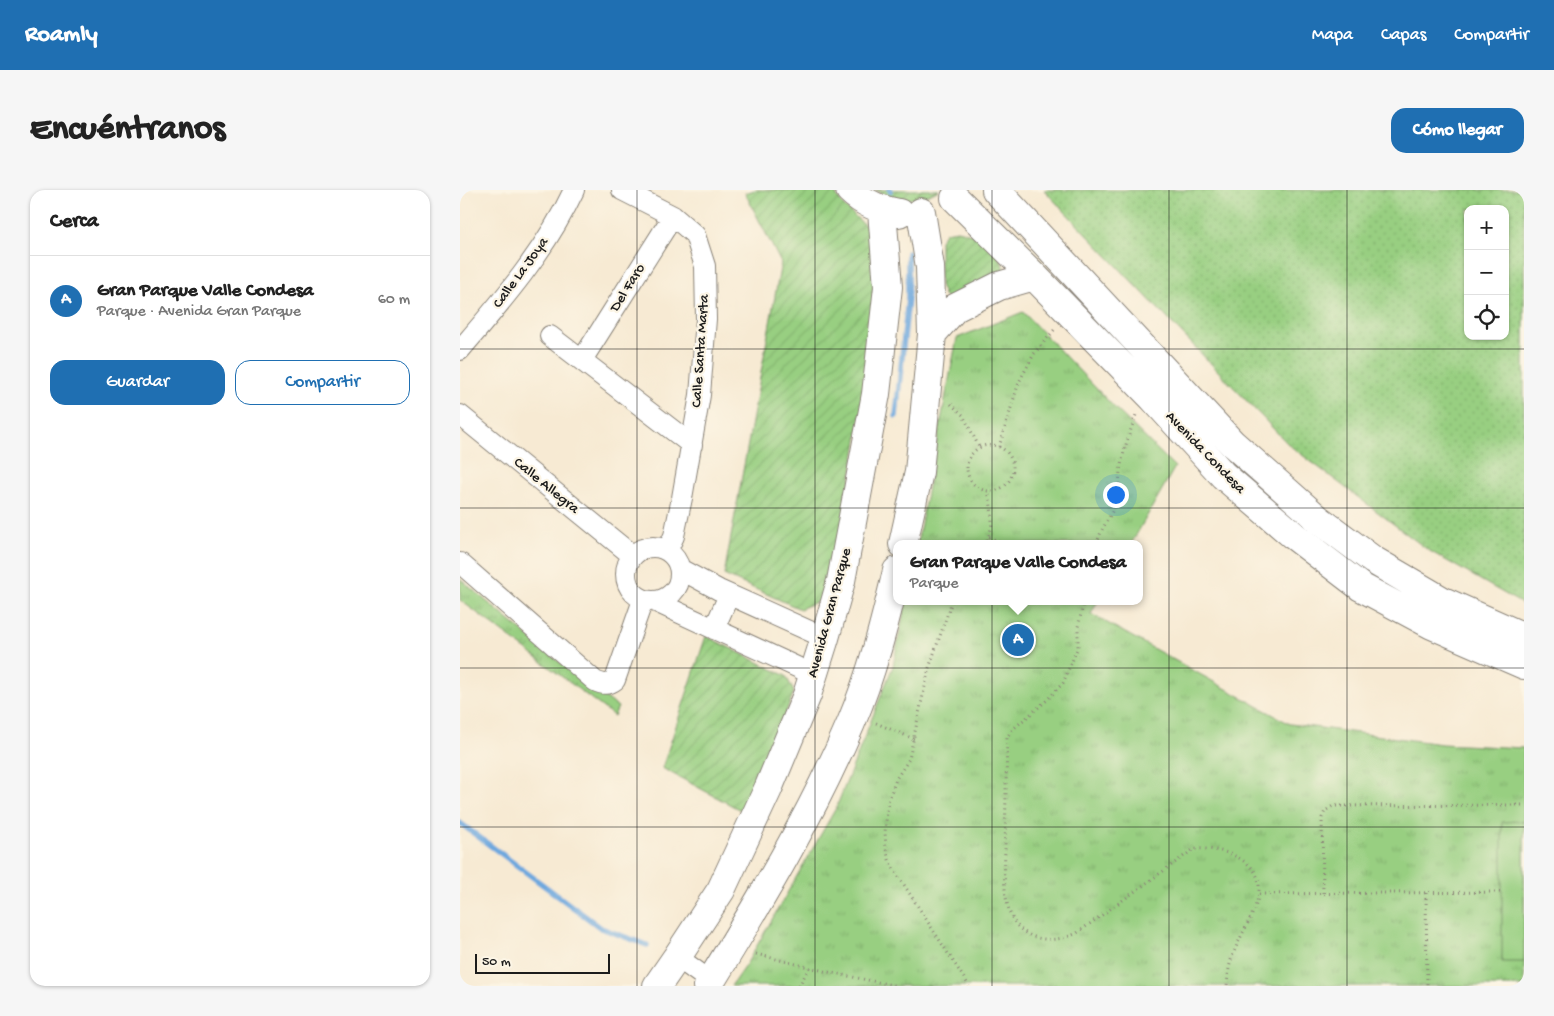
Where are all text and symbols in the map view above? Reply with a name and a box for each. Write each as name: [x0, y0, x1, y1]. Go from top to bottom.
text: Roamly: [25, 21, 98, 50]
text: Mapa: [1312, 25, 1353, 46]
text: Capas: [1381, 25, 1426, 46]
text: Compartir: [1454, 25, 1529, 46]
button: Cómo llegar: [1391, 108, 1524, 153]
text: Encuéntranos: [30, 110, 225, 151]
map controls: [1464, 205, 1509, 340]
button: +: [1464, 205, 1509, 250]
text: Cerca: [50, 210, 98, 235]
street label: Calle La Joya: [489, 234, 553, 312]
button: −: [1464, 250, 1509, 295]
street label: Del Faro: [606, 260, 650, 316]
text: Gran Parque Valle Condesa: [97, 280, 314, 303]
text: A: [61, 291, 71, 310]
text: 60 m: [378, 291, 410, 310]
street label: Calle Santa Marta: [688, 293, 714, 408]
button: locate: [1464, 295, 1509, 340]
text: Parque · Avenida Gran Parque: [97, 303, 301, 322]
button: Guardar: [50, 360, 225, 405]
button: Compartir: [235, 360, 410, 405]
street label: Avenida Condesa: [1161, 408, 1249, 498]
street label: Calle Allegra: [509, 454, 583, 519]
your location: [1103, 482, 1129, 508]
popup: [893, 540, 1143, 605]
street label: Avenida Gran Parque: [804, 546, 856, 680]
text: Gran Parque Valle Condesa: [910, 552, 1126, 575]
text: Parque: [910, 575, 958, 594]
pin: A: [1002, 621, 1034, 659]
scale bar: [475, 951, 610, 974]
text: 50 m: [482, 954, 511, 971]

